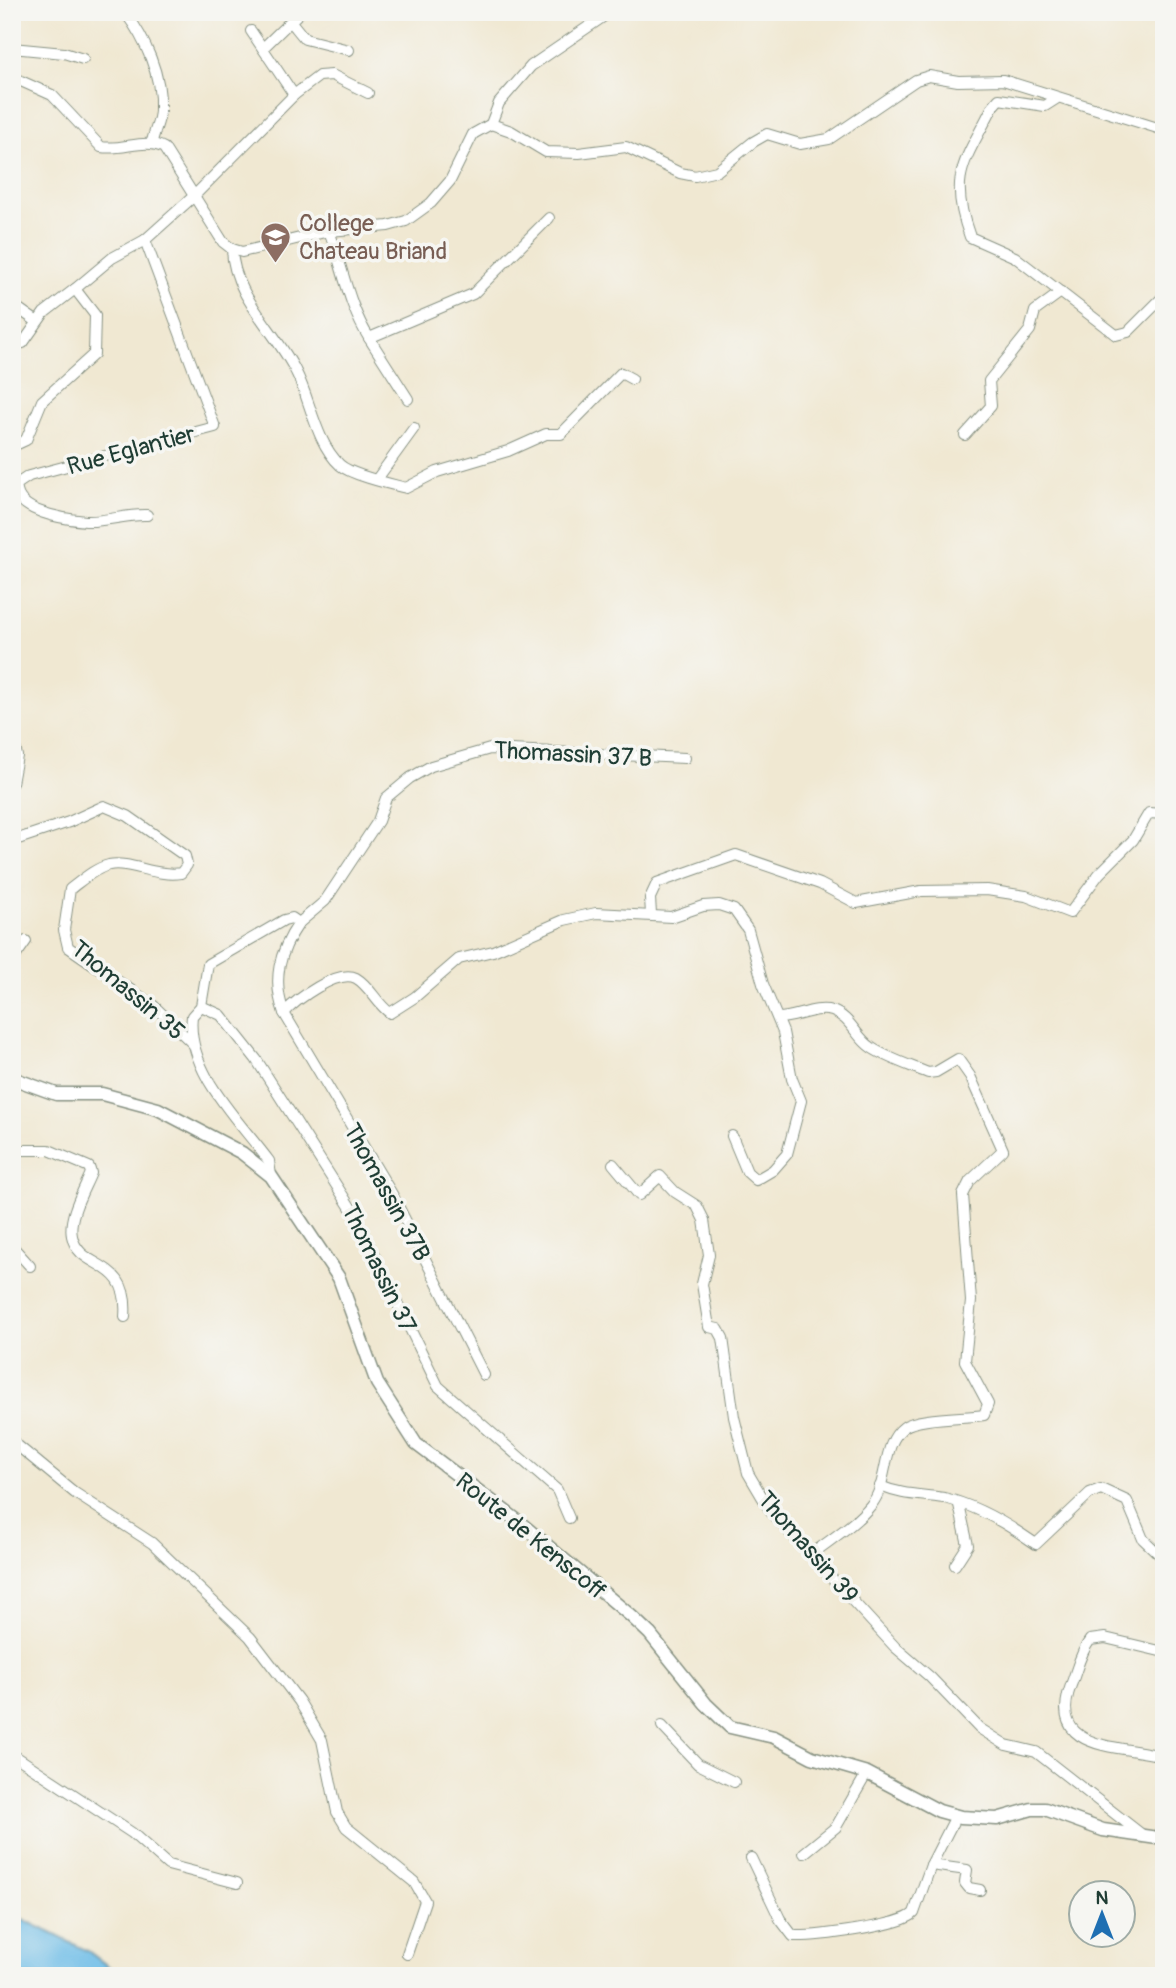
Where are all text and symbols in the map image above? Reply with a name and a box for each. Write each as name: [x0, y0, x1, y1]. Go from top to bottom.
place label: College Chateau Briand: [299, 209, 447, 266]
school or university icon: College Chateau Briand: [259, 220, 293, 264]
street label: Rue Eglantier: [64, 419, 199, 481]
street label: Thomassin 37 B: [493, 736, 653, 773]
street label: Thomassin 35: [65, 934, 191, 1046]
street label: Thomassin 37B: [337, 1118, 436, 1266]
street label: Thomassin 37: [335, 1199, 422, 1338]
street label: Route de Kenscoff: [450, 1467, 612, 1606]
street label: Thomassin 39: [751, 1485, 864, 1609]
north arrow: [1068, 1880, 1138, 1950]
text: N: [1096, 1886, 1109, 1910]

